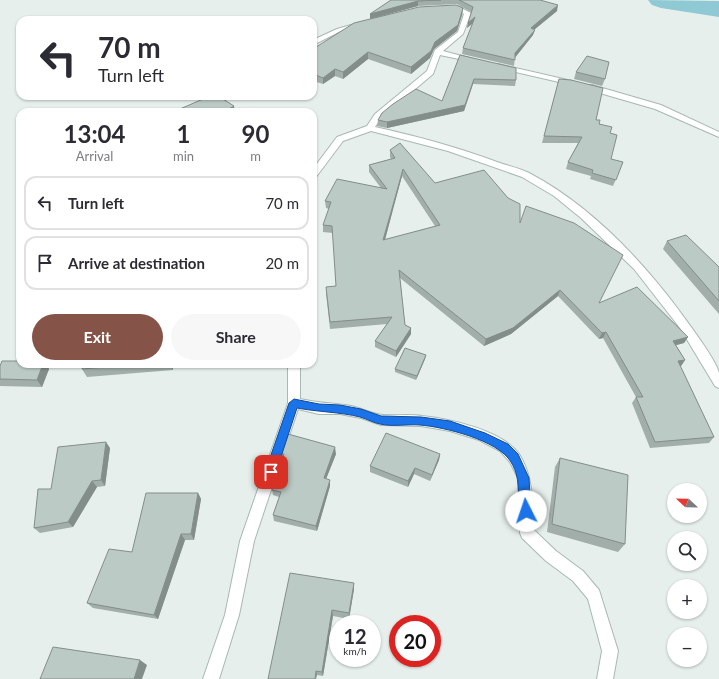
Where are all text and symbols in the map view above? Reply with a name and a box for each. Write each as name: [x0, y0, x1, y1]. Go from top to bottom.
text: 70 m: [98, 30, 161, 64]
icon: left: [32, 32, 84, 84]
text: Turn left: [98, 64, 164, 86]
text: 13:04: [64, 119, 125, 148]
text: 1: [177, 119, 190, 148]
text: 90: [242, 119, 269, 148]
text: Arrival: [76, 148, 113, 164]
text: min: [173, 148, 194, 164]
text: m: [250, 148, 261, 164]
icon: left: [34, 192, 56, 214]
text: Turn left: [68, 194, 124, 212]
text: 70 m: [265, 194, 299, 212]
icon: arrive: [34, 252, 56, 274]
text: Arrive at destination: [68, 254, 205, 272]
text: 20 m: [265, 254, 299, 272]
button: Exit: [32, 314, 163, 360]
button: Share: [171, 314, 301, 360]
pin: [254, 455, 288, 489]
icon: arrive: [260, 461, 282, 483]
north arrow: [667, 483, 707, 523]
map controls: [667, 483, 707, 667]
position arrow: [505, 490, 547, 532]
button: search: [667, 531, 707, 571]
button: +: [667, 579, 707, 619]
speed limit sign: 20: [389, 615, 441, 667]
text: 12: [343, 624, 367, 648]
button: −: [667, 627, 707, 667]
text: km/h: [343, 645, 367, 657]

